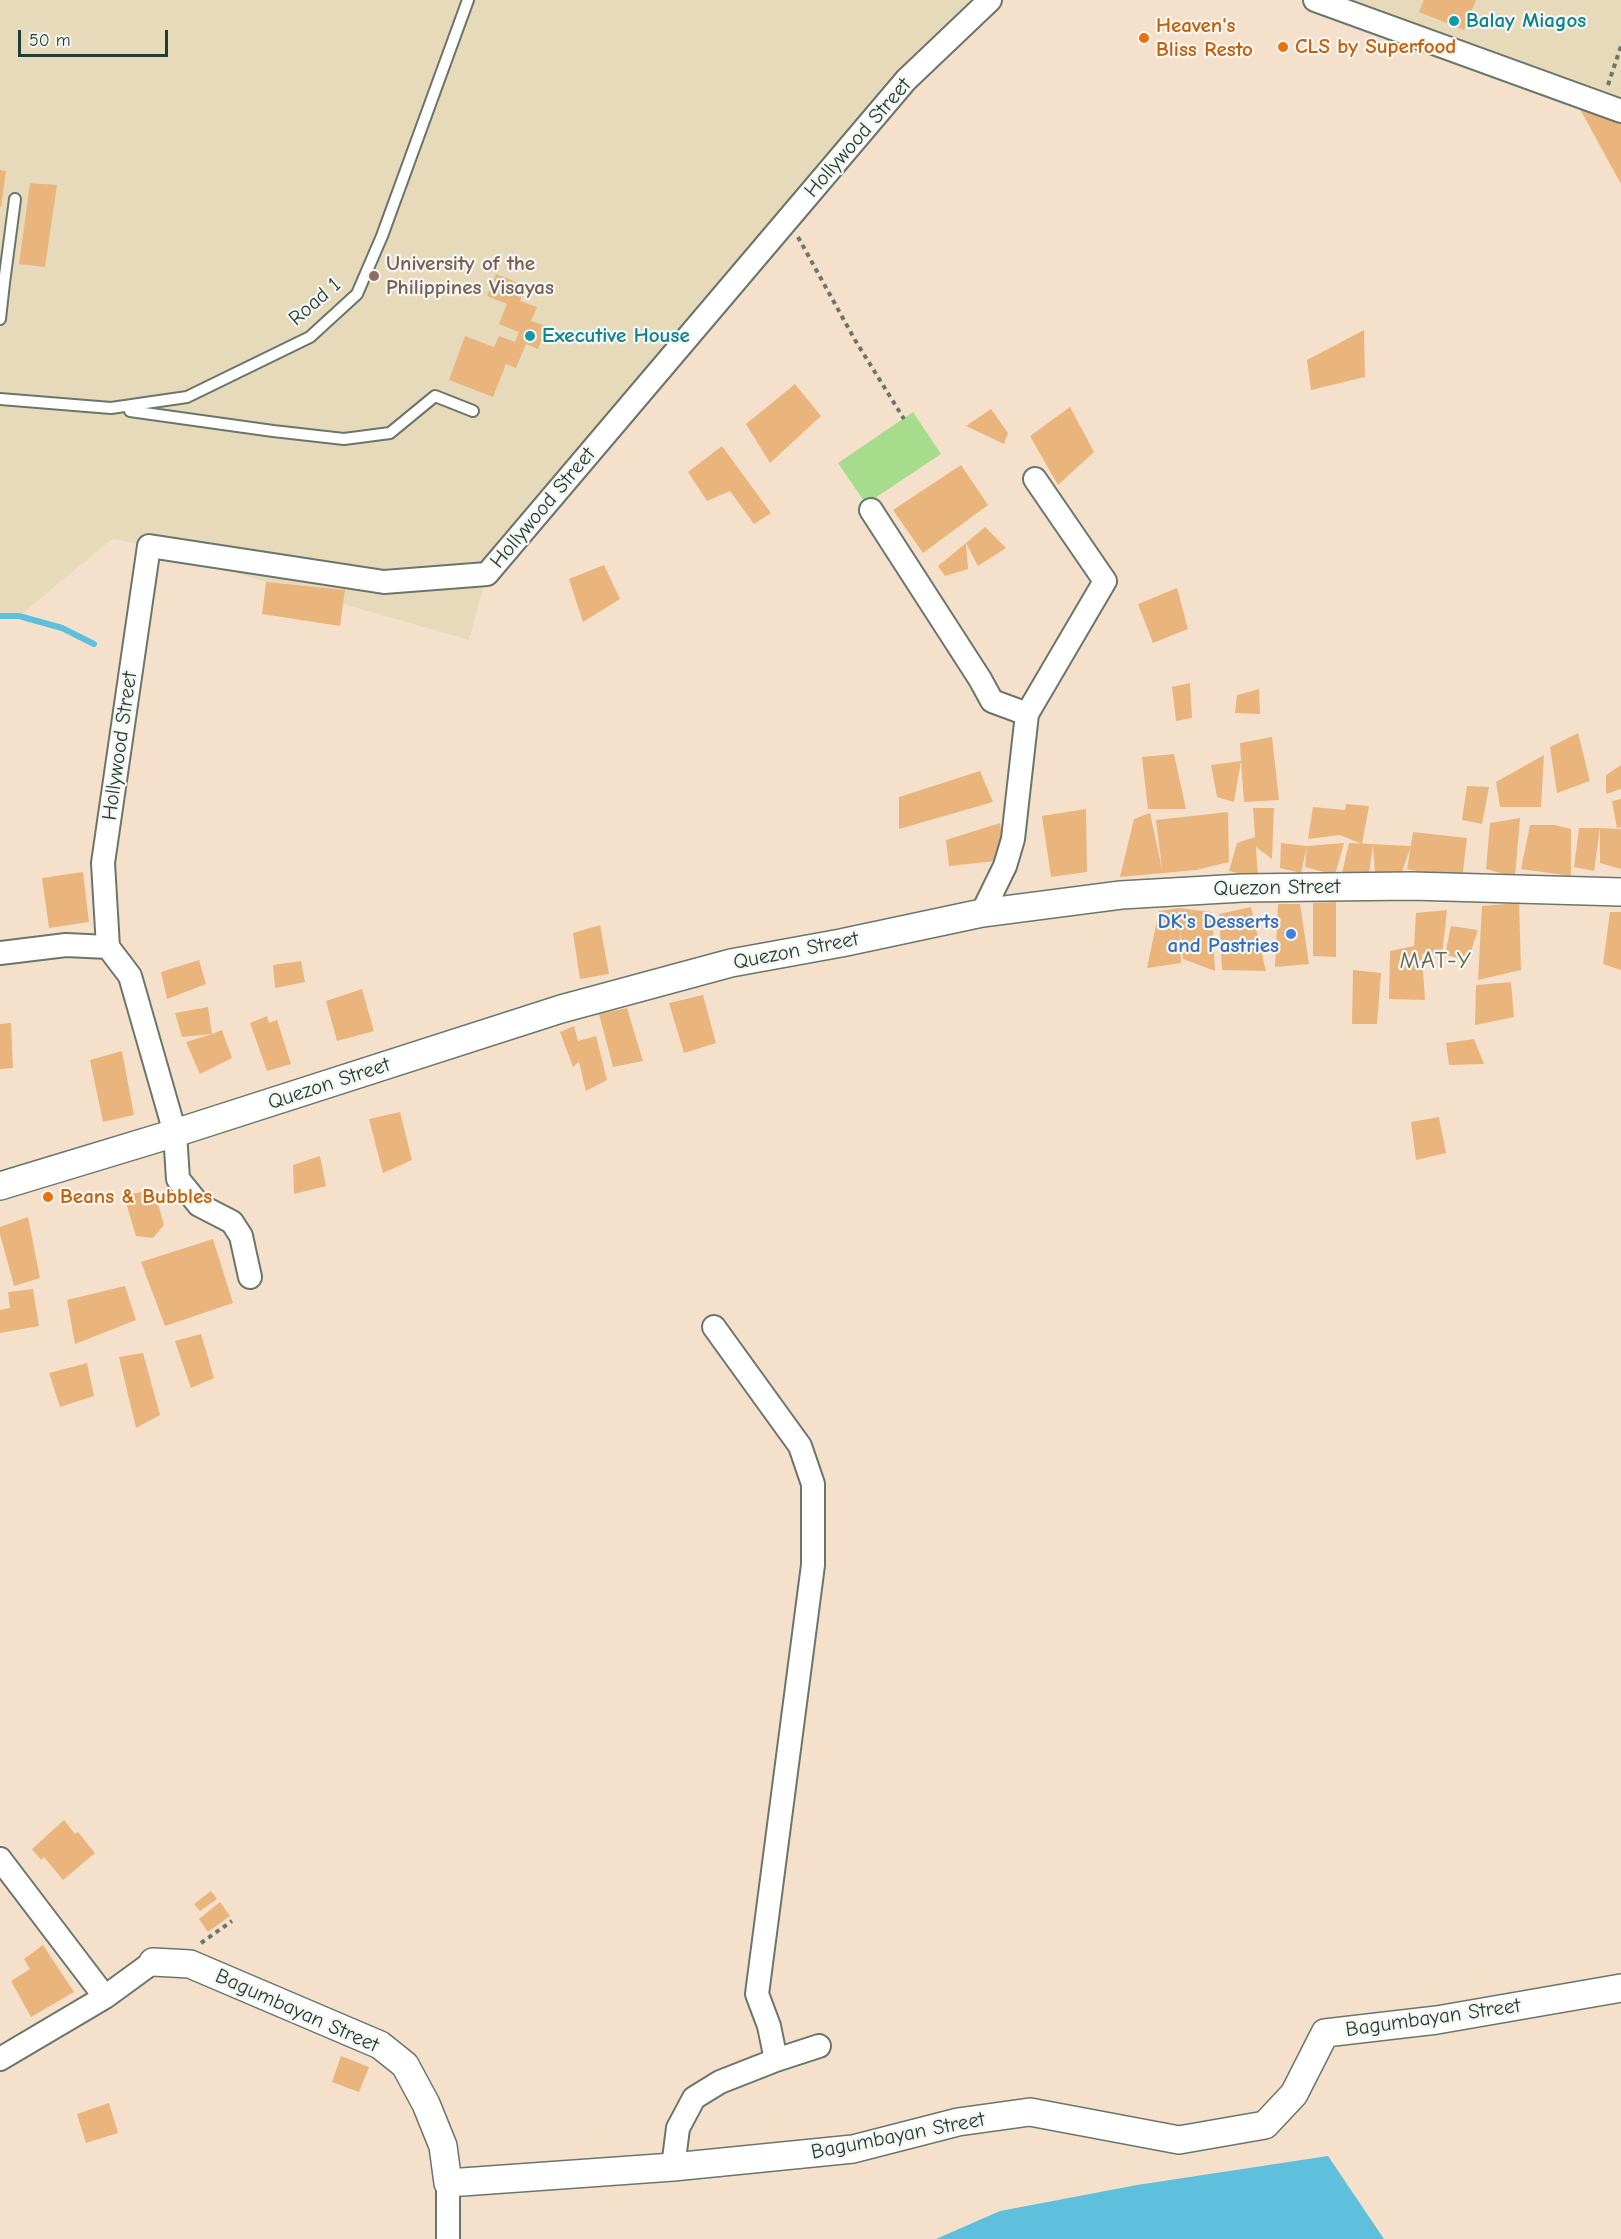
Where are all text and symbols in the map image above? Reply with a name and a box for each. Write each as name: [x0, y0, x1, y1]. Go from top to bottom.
place label: Balay Miagos: [1466, 8, 1586, 34]
place label: Heaven's Bliss Resto: [1156, 13, 1253, 63]
marker: Balay Miagos: [1447, 14, 1461, 28]
scale bar: [21, 18, 171, 56]
text: 50 m: [29, 30, 71, 51]
marker: Heaven's Bliss Resto: [1137, 31, 1151, 45]
place label: CLS by Superfood: [1295, 34, 1456, 60]
marker: CLS by Superfood: [1276, 40, 1290, 54]
street label: Hollywood Street: [799, 73, 917, 203]
place label: University of the Philippines Visayas: [386, 251, 554, 301]
marker: University of the Philippines Visayas: [367, 269, 381, 283]
street label: Road 1: [284, 273, 346, 331]
place label: Executive House: [542, 323, 690, 349]
marker: Executive House: [523, 329, 537, 343]
street label: Hollywood Street: [485, 442, 601, 574]
street label: Hollywood Street: [97, 670, 143, 822]
street label: Quezon Street: [1213, 874, 1341, 902]
place label: DK's Desserts and Pastries: [1158, 909, 1279, 959]
street label: Quezon Street: [731, 927, 861, 975]
marker: DK's Desserts and Pastries: [1284, 927, 1298, 941]
district label: MAT-Y: [1399, 947, 1473, 975]
street label: Quezon Street: [265, 1052, 393, 1116]
place label: Beans & Bubbles: [60, 1184, 212, 1210]
marker: Beans & Bubbles: [41, 1190, 55, 1204]
street label: Bagumbayan Street: [211, 1964, 383, 2058]
street label: Bagumbayan Street: [1344, 1993, 1522, 2043]
street label: Bagumbayan Street: [809, 2107, 987, 2165]

